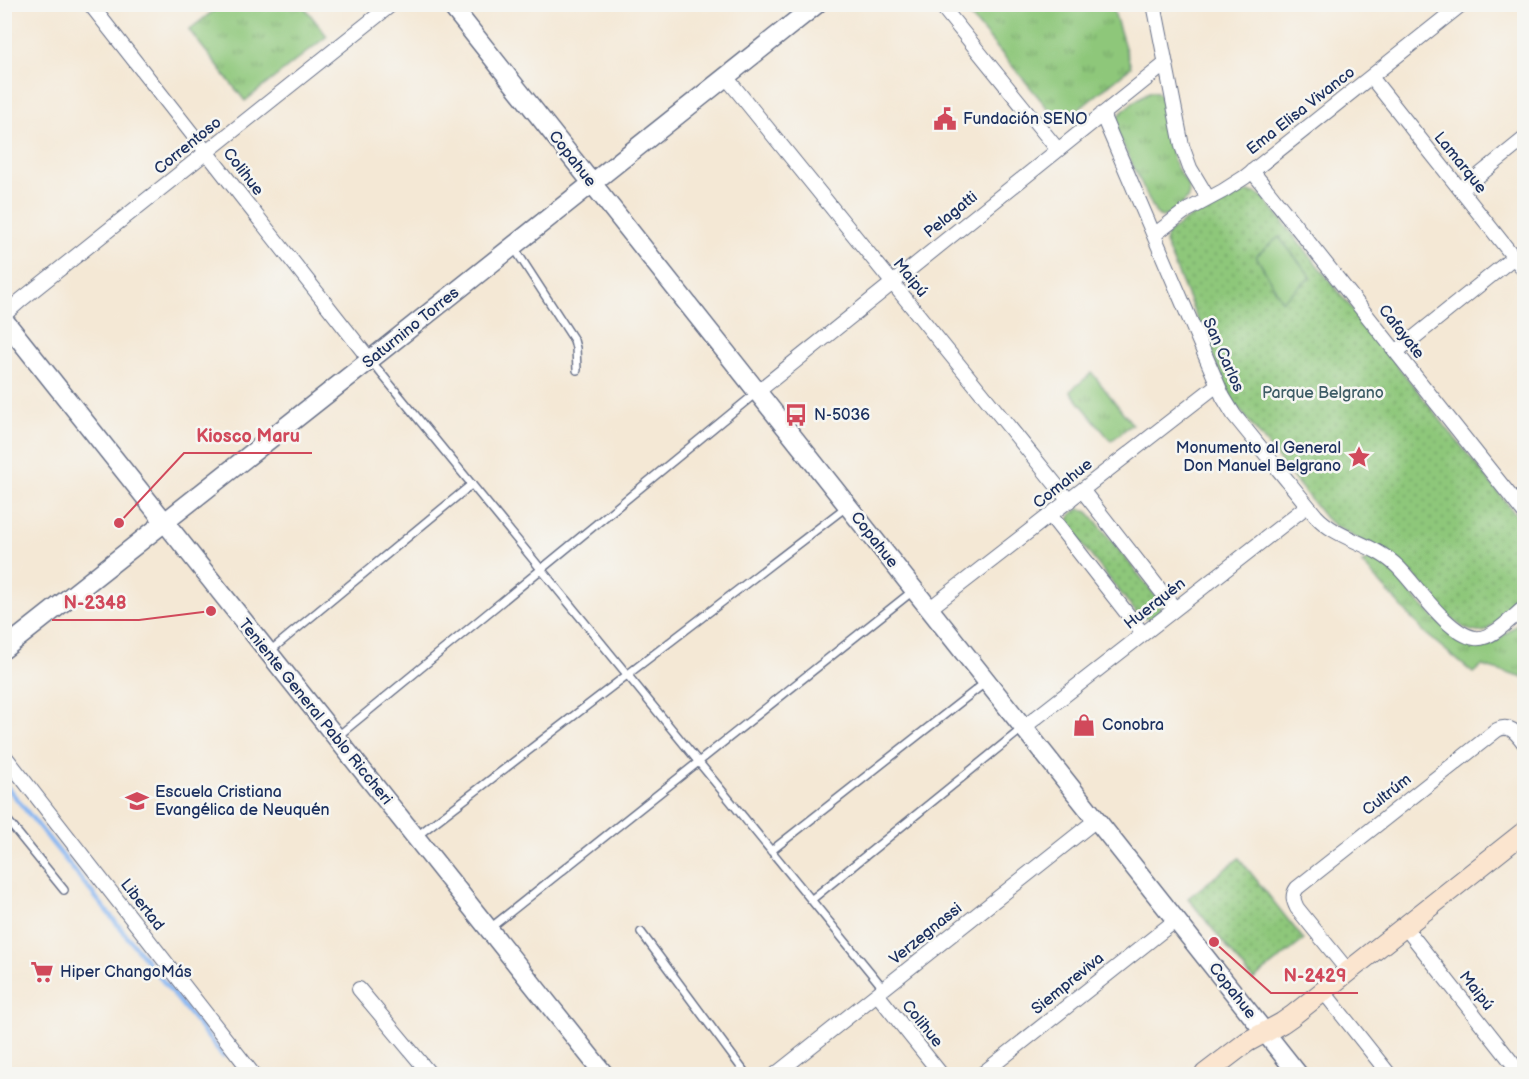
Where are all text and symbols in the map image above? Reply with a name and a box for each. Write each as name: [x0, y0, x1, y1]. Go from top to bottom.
street label: Ema Elisa Vivanco: [1243, 63, 1359, 159]
public building icon: Fundación SENO: [932, 106, 958, 132]
place label: Fundación SENO: [963, 110, 1087, 129]
street label: Correntoso: [151, 113, 225, 179]
street label: Copahue: [544, 127, 600, 191]
street label: Lamarque: [1430, 129, 1491, 198]
street label: Colihue: [219, 144, 268, 200]
street label: Pelagatti: [920, 188, 982, 242]
street label: Maipú: [889, 255, 931, 301]
street label: Saturnino Torres: [359, 283, 463, 373]
street label: Cafayate: [1374, 301, 1428, 363]
street label: San Carlos: [1198, 315, 1248, 395]
park label: Parque Belgrano: [1262, 384, 1384, 403]
bus stop icon: N-5036: [783, 402, 809, 428]
place label: N-5036: [814, 406, 870, 425]
callout: Kiosco Maru: [184, 417, 312, 453]
text: Kiosco Maru: [196, 426, 300, 447]
place label: Monumento al General Don Manuel Belgrano: [1176, 439, 1341, 476]
place icon: Monumento al General Don Manuel Belgrano: [1346, 444, 1372, 470]
street label: Comahue: [1030, 455, 1097, 513]
street label: Copahue: [846, 508, 902, 572]
street label: Huerquén: [1121, 574, 1189, 634]
callout: N-2348: [52, 584, 139, 620]
text: N-2348: [63, 593, 127, 614]
street label: Teniente General Pablo Riccheri: [234, 615, 396, 809]
shop icon: Conobra: [1071, 712, 1097, 738]
place label: Conobra: [1102, 716, 1164, 735]
street label: Cultrúm: [1359, 770, 1415, 820]
place label: Escuela Cristiana Evangélica de Neuquén: [155, 783, 330, 820]
school or university icon: Escuela Cristiana Evangélica de Neuquén: [124, 788, 150, 814]
street label: Libertad: [116, 875, 168, 935]
street label: Verzegnassi: [886, 899, 966, 969]
street label: Siempreviva: [1028, 949, 1108, 1019]
callout: N-2429: [1271, 957, 1358, 993]
supermarket icon: Hiper ChangoMás: [29, 959, 55, 985]
street label: Copahue: [1204, 959, 1260, 1023]
place label: Hiper ChangoMás: [60, 963, 192, 982]
text: N-2429: [1284, 966, 1346, 987]
street label: Maipú: [1455, 968, 1497, 1014]
street label: Colihue: [897, 997, 947, 1052]

